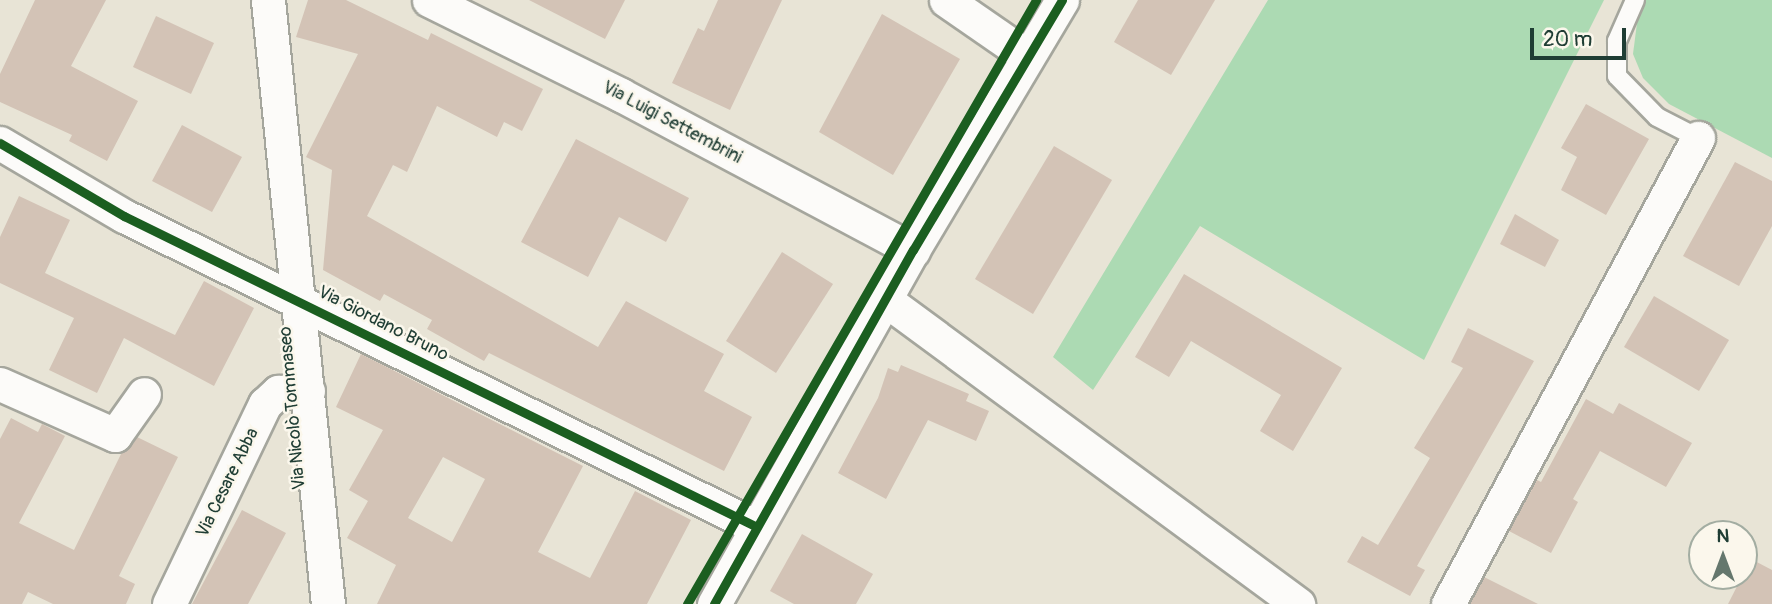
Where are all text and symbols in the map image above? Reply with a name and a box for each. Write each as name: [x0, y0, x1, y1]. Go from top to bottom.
scale bar: [1534, 14, 1630, 58]
text: 20 m: [1543, 26, 1592, 53]
street label: Via Luigi Settembrini: [598, 77, 746, 169]
street label: Via Giordano Bruno: [314, 282, 452, 366]
street label: Via Nicolò Tommaseo: [275, 326, 311, 490]
street label: Via Cesare Abba: [192, 425, 264, 541]
north arrow: [1688, 520, 1758, 590]
text: N: [1717, 524, 1729, 548]

